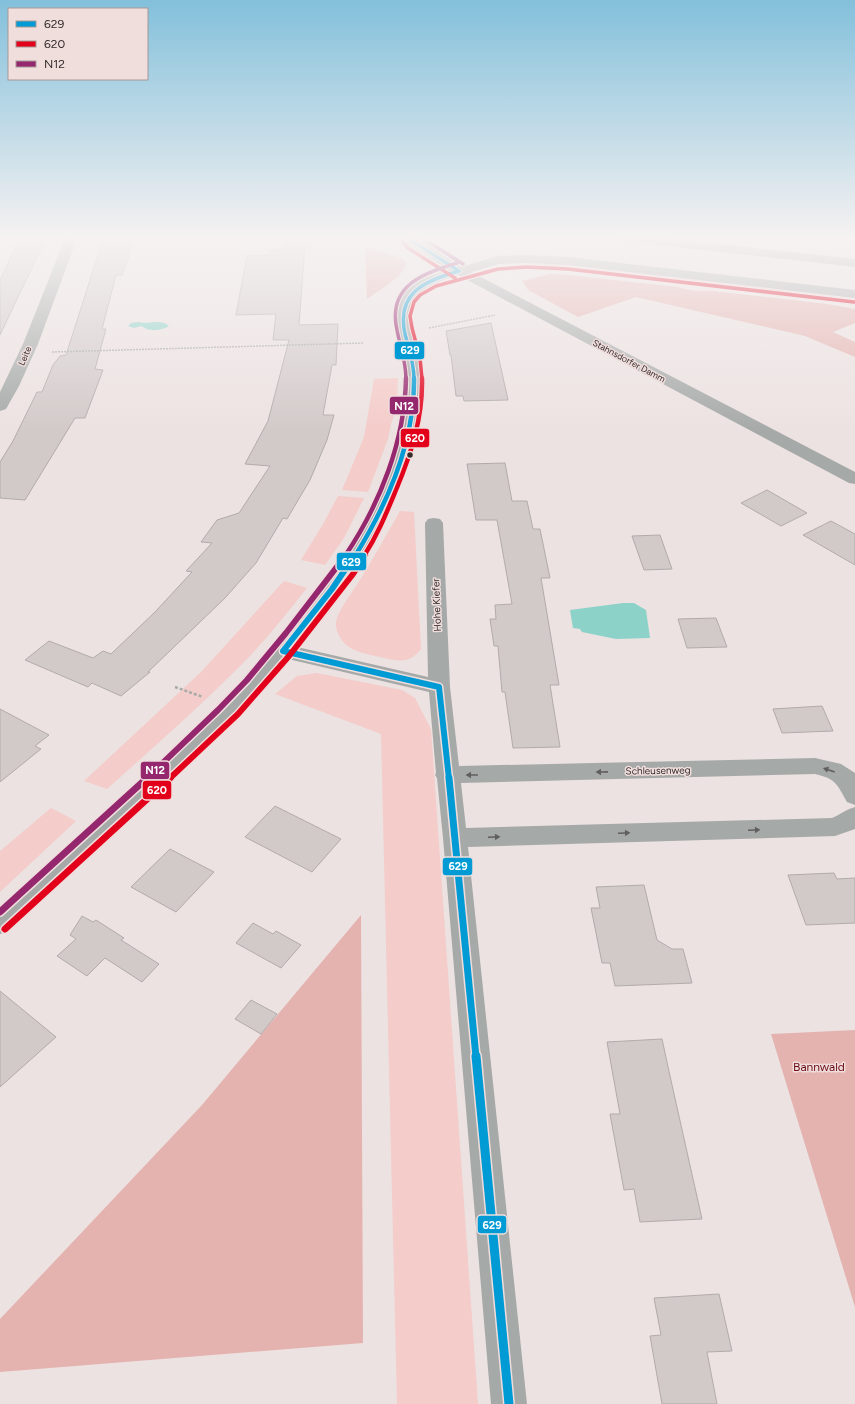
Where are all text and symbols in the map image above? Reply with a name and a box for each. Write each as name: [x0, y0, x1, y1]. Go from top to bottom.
legend: [8, 8, 148, 80]
text: 629: [44, 17, 65, 31]
text: 620: [44, 37, 66, 51]
text: N12: [44, 57, 65, 71]
street label: Stahnsdorfer Damm: [591, 337, 668, 385]
line badge: 629: [394, 341, 425, 360]
street label: Leite: [16, 344, 34, 367]
text: 629: [400, 344, 420, 357]
line badge: N12: [389, 396, 419, 415]
text: N12: [394, 400, 414, 413]
line badge: 620: [400, 428, 430, 448]
text: 620: [405, 432, 425, 445]
unlabelled marker: [405, 450, 415, 460]
line badge: 629: [336, 552, 367, 571]
text: 629: [341, 556, 361, 569]
street label: Hohe Kiefer: [429, 578, 444, 632]
line badge: N12: [140, 761, 170, 780]
street label: Schleusenweg: [625, 763, 691, 778]
text: N12: [145, 764, 165, 777]
one-way arrow: [823, 767, 835, 773]
one-way arrow: [596, 768, 608, 775]
one-way arrow: [465, 772, 478, 778]
line badge: 620: [142, 780, 172, 800]
text: 620: [147, 784, 167, 797]
one-way arrow: [748, 826, 760, 833]
one-way arrow: [618, 830, 631, 836]
one-way arrow: [488, 834, 501, 840]
line badge: 629: [442, 857, 473, 876]
text: 629: [448, 860, 468, 873]
park label: Bannwald: [793, 1060, 845, 1074]
line badge: 629: [477, 1215, 507, 1234]
text: 629: [482, 1219, 502, 1232]

